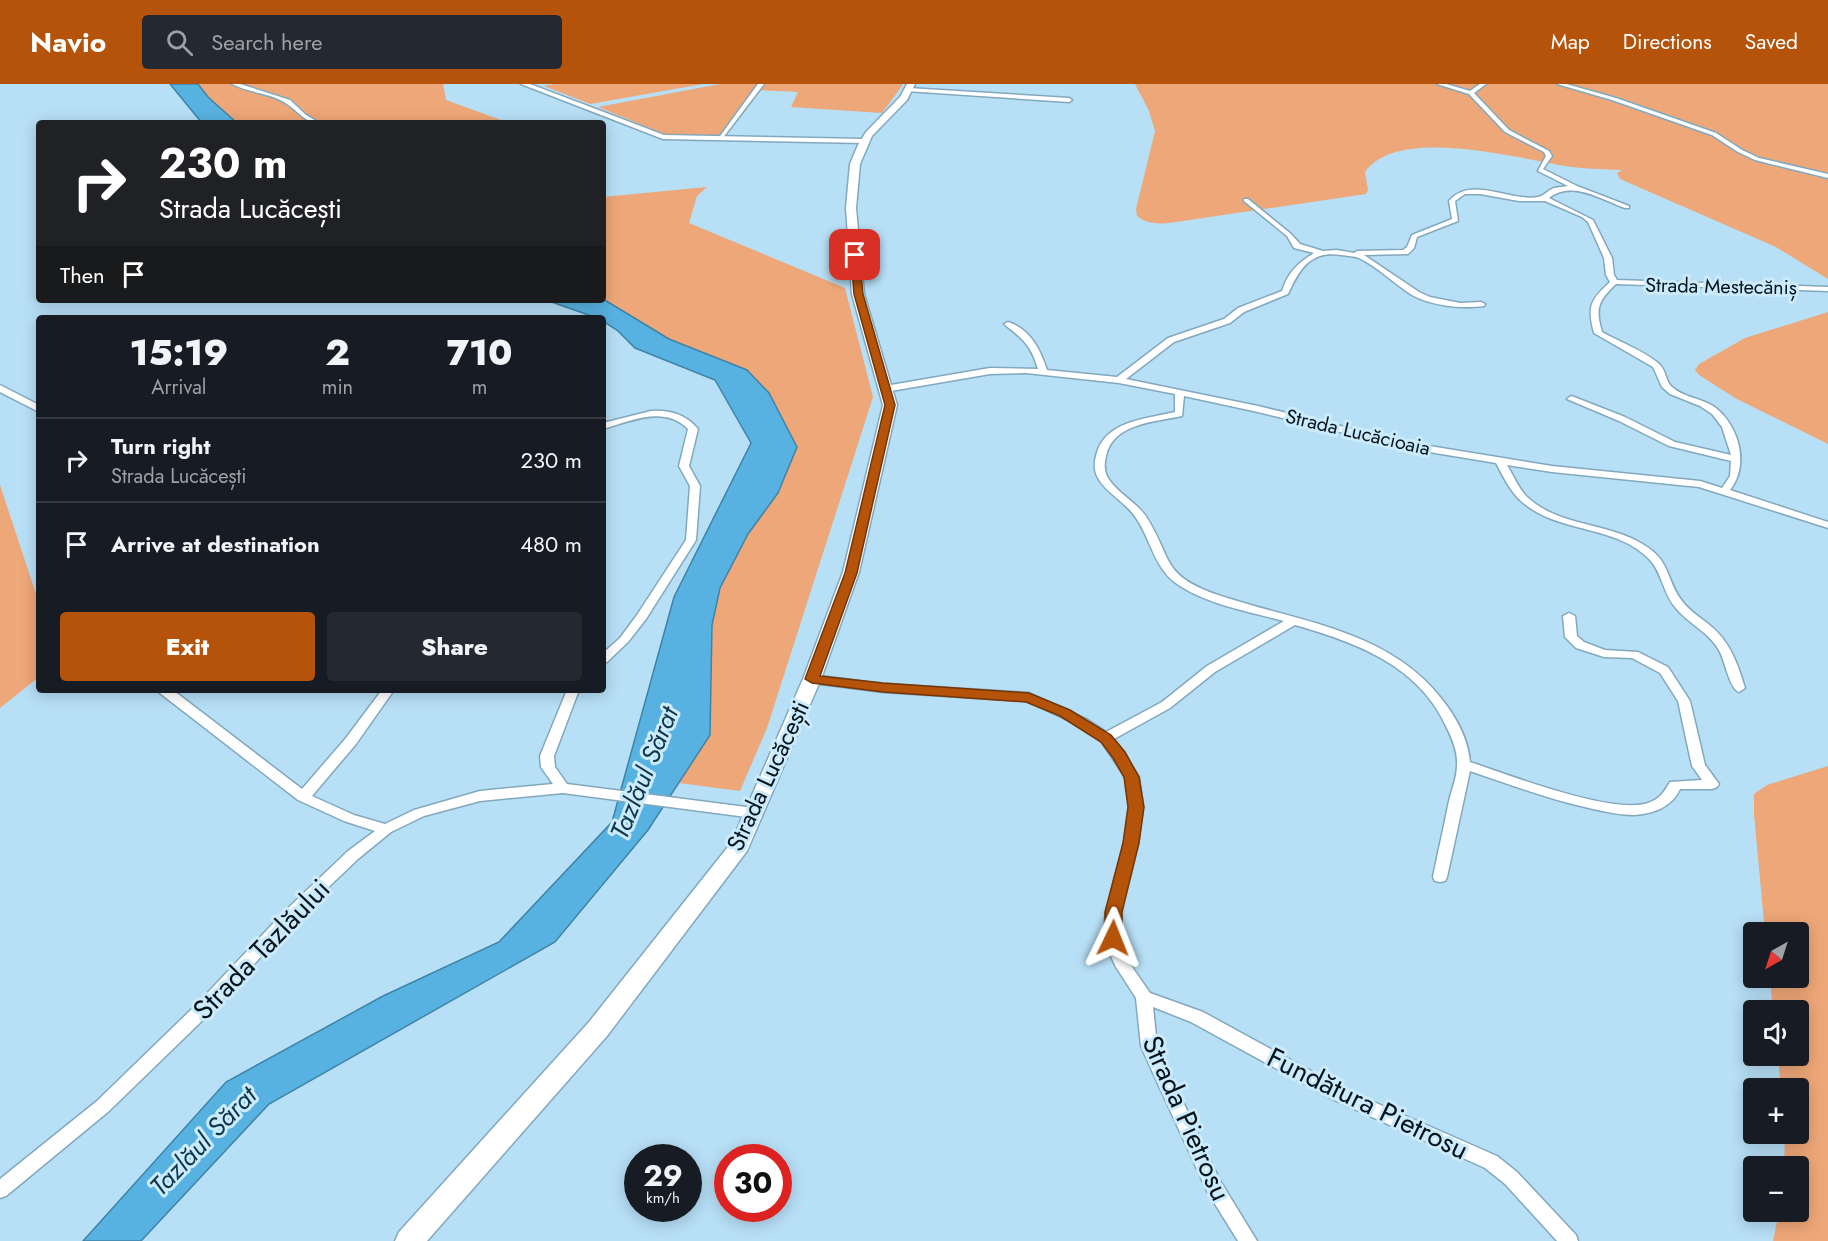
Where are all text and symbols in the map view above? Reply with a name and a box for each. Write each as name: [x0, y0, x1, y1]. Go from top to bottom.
search box: [142, 15, 562, 69]
text: Navio: [30, 22, 106, 63]
icon: search: [163, 26, 196, 59]
text: Search here: [211, 26, 322, 58]
text: Map: [1551, 27, 1590, 57]
text: Directions: [1623, 27, 1712, 57]
text: Saved: [1745, 27, 1798, 57]
text: 230 m: [159, 133, 287, 194]
icon: right: [60, 144, 138, 222]
text: Strada Lucăcești: [159, 189, 342, 228]
pin: [829, 229, 880, 280]
icon: arrive: [838, 238, 871, 271]
icon: arrive: [117, 258, 150, 291]
text: Then: [60, 259, 105, 291]
street label: Strada Mestecăniș: [1645, 271, 1797, 302]
text: 15:19: [129, 326, 228, 378]
text: 2: [325, 326, 350, 378]
text: 710: [447, 326, 513, 378]
text: Arrival: [151, 373, 206, 402]
text: min: [322, 373, 353, 402]
text: m: [472, 373, 487, 402]
street label: Strada Lucăcioaia: [1283, 402, 1433, 463]
text: Turn right: [111, 430, 211, 462]
icon: right: [60, 444, 93, 477]
text: 230 m: [521, 444, 582, 476]
text: Strada Lucăcești: [111, 462, 247, 491]
icon: arrive: [60, 528, 93, 561]
text: Arrive at destination: [111, 528, 320, 560]
text: 480 m: [520, 528, 582, 560]
button: Exit: [60, 612, 315, 681]
button: Share: [327, 612, 582, 681]
street label: Strada Lucăcești: [717, 695, 818, 857]
water label: Tazlăul Sărat: [600, 699, 688, 845]
street label: Strada Tazlăului: [183, 869, 340, 1029]
position arrow: [1081, 906, 1145, 970]
north arrow: [1743, 922, 1809, 988]
map controls: [1743, 922, 1809, 1222]
button: sound: [1743, 1000, 1809, 1066]
street label: Strada Pietrosu: [1132, 1029, 1241, 1207]
street label: Fundătura Pietrosu: [1260, 1037, 1475, 1170]
water label: Tazlăul Sărat: [141, 1076, 266, 1204]
button: +: [1743, 1078, 1809, 1144]
speed limit sign: 30: [714, 1144, 792, 1222]
text: 29: [643, 1154, 683, 1197]
button: −: [1743, 1156, 1809, 1222]
text: km/h: [646, 1187, 680, 1209]

